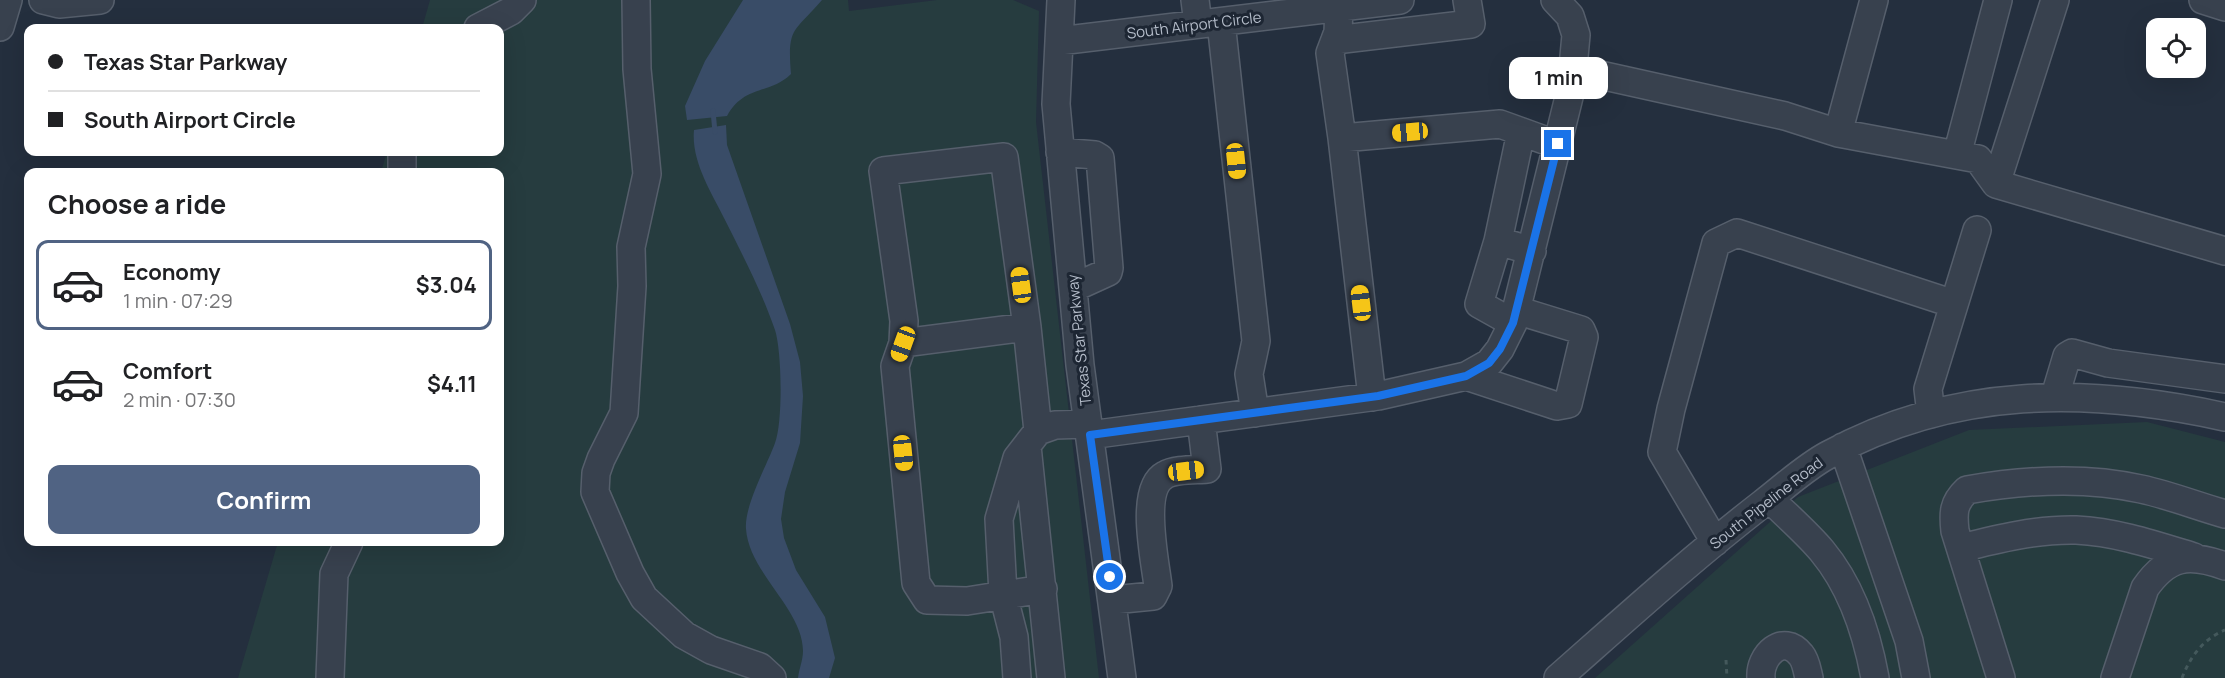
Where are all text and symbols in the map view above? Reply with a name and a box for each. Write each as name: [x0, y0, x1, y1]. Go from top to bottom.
street label: South Airport Circle: [1126, 6, 1263, 44]
map controls: [2146, 18, 2206, 78]
button: locate: [2146, 18, 2206, 78]
text: Texas Star Parkway: [84, 47, 287, 77]
callout: 1 min: [1508, 57, 1608, 99]
text: 1 min: [1534, 64, 1583, 91]
text: South Airport Circle: [84, 105, 296, 135]
car: [1391, 121, 1429, 143]
route end: [1544, 130, 1571, 157]
car: [1225, 142, 1247, 180]
text: Choose a ride: [48, 185, 226, 222]
text: Economy: [123, 257, 221, 287]
icon: car: [51, 258, 105, 312]
car: [1010, 266, 1032, 304]
text: $3.04: [416, 270, 477, 300]
street label: Texas Star Parkway: [1062, 273, 1096, 407]
car: [1350, 284, 1372, 322]
text: 1 min · 07:29: [123, 287, 233, 314]
car: [888, 324, 918, 364]
text: Comfort: [123, 356, 212, 386]
icon: car: [51, 357, 105, 411]
text: $4.11: [427, 369, 477, 399]
text: 2 min · 07:30: [123, 386, 236, 413]
car: [892, 434, 914, 472]
street label: South Pipeline Road: [1705, 452, 1827, 554]
car: [1167, 460, 1205, 482]
button: Confirm: [48, 465, 480, 534]
route start: [1096, 563, 1123, 590]

